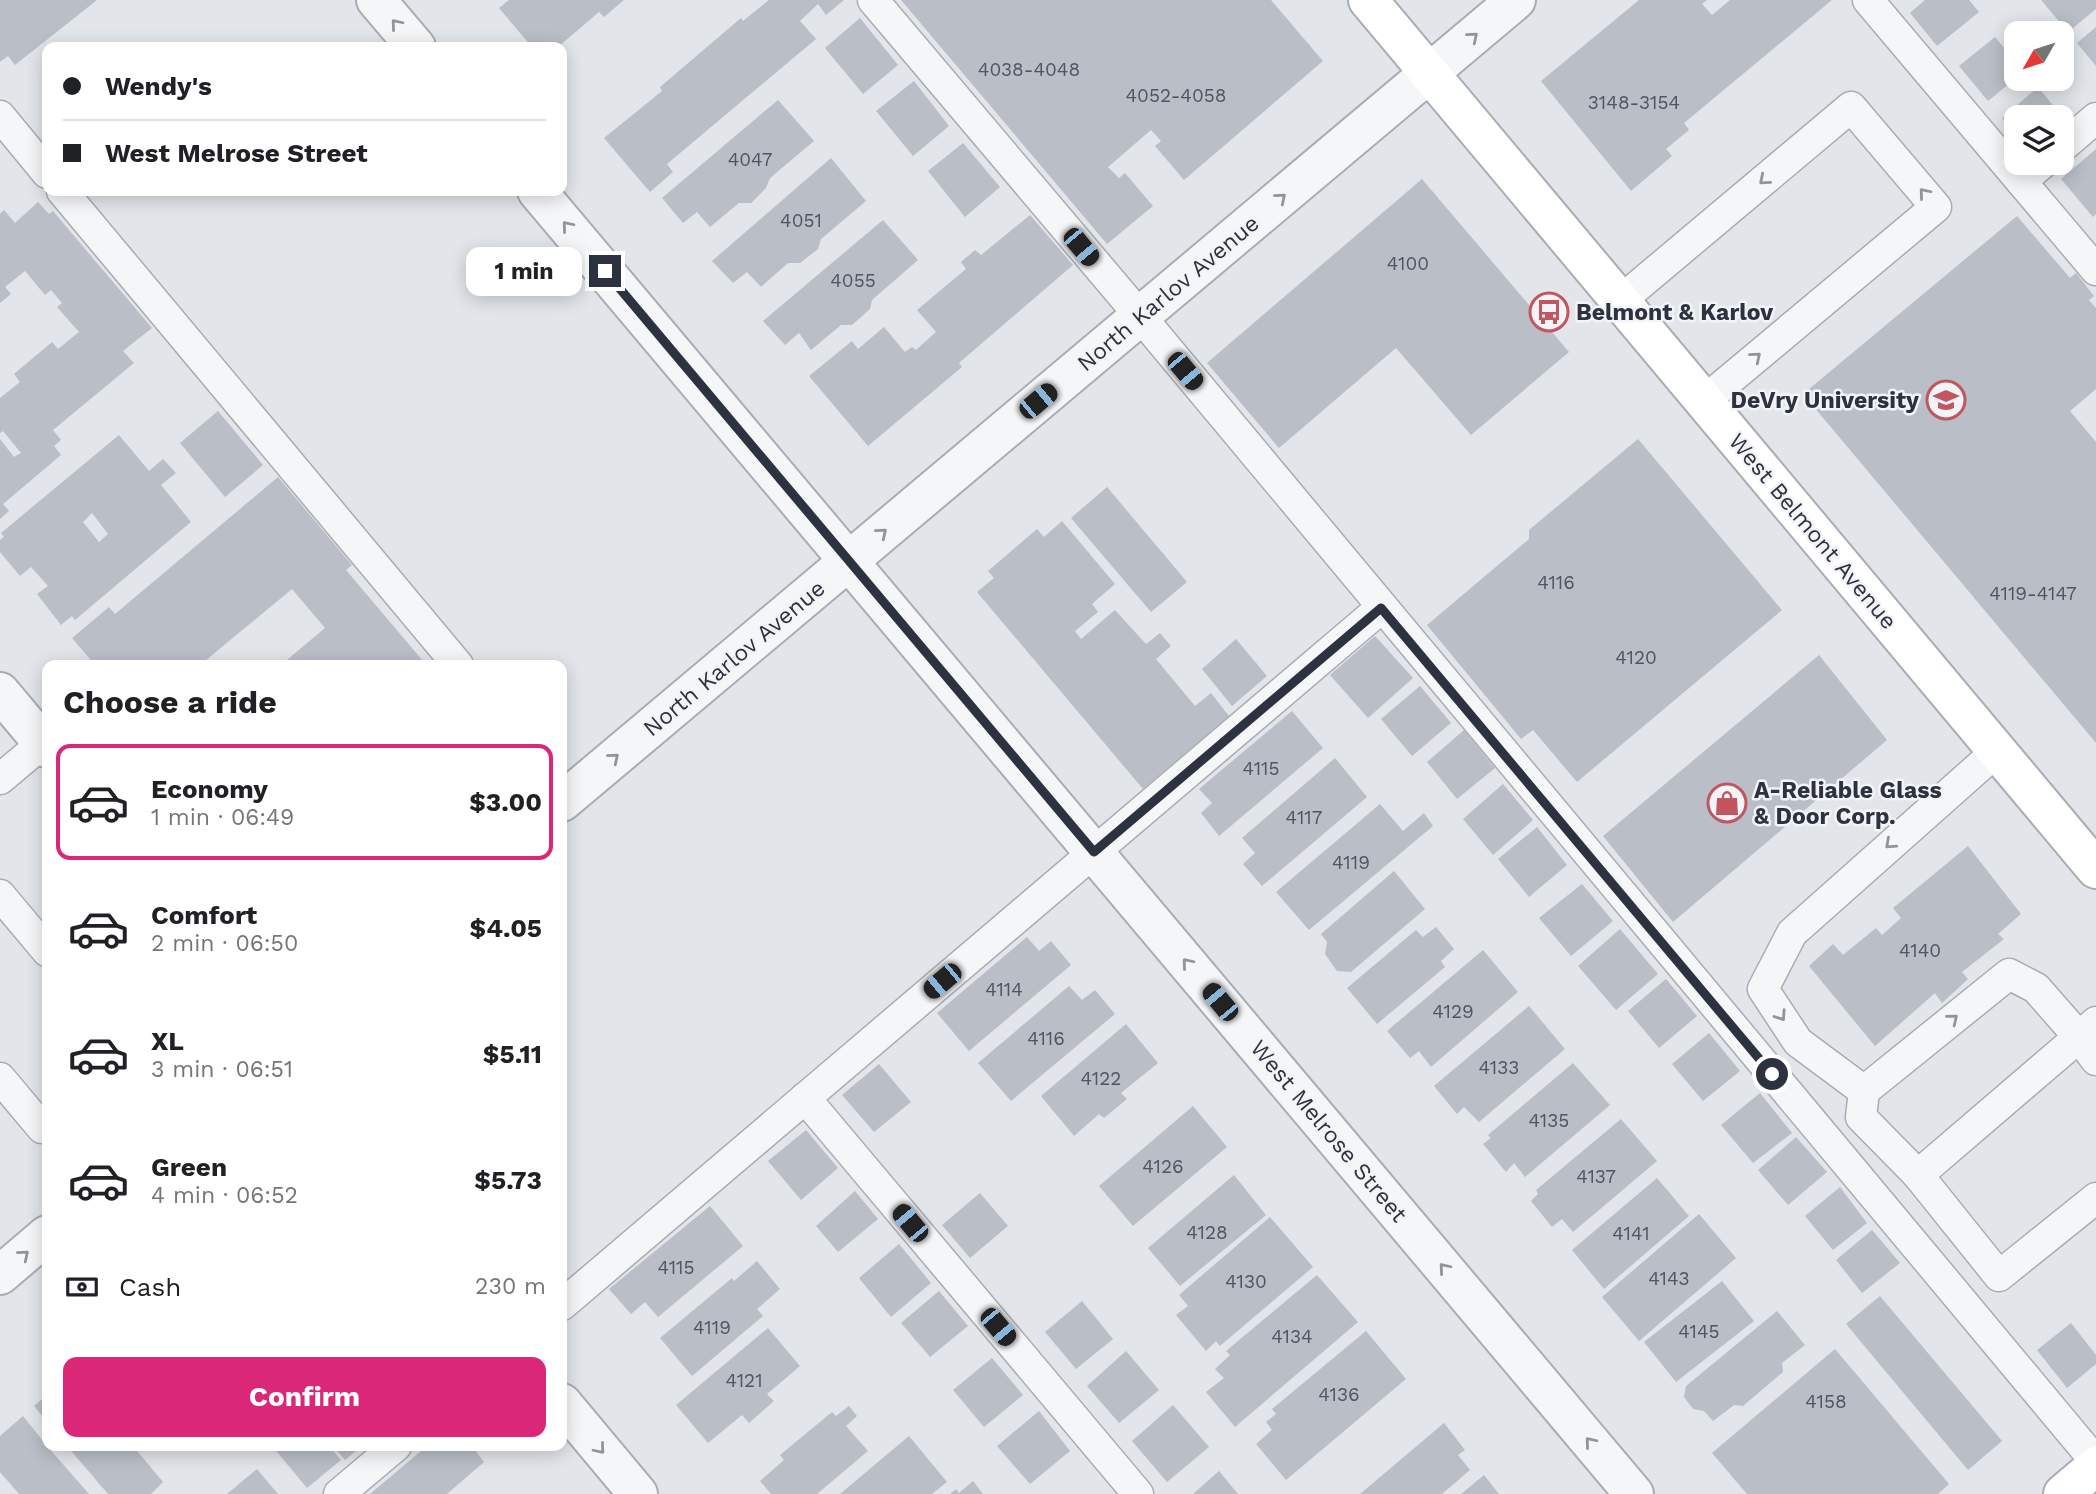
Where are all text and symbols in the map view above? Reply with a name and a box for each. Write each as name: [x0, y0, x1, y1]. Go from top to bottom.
one-way arrow: [392, 19, 404, 32]
north arrow: [2004, 21, 2074, 91]
map controls: [2004, 21, 2074, 175]
one-way arrow: [1465, 32, 1477, 45]
house number: 4038-4048: [978, 58, 1080, 81]
text: Wendy's: [105, 71, 212, 101]
house number: 4052-4058: [1125, 84, 1227, 107]
house number: 3148-3154: [1588, 91, 1680, 114]
button: layers: [2004, 105, 2074, 175]
text: West Melrose Street: [105, 138, 368, 168]
house number: 4047: [728, 148, 772, 171]
one-way arrow: [1759, 172, 1772, 184]
one-way arrow: [1920, 189, 1932, 202]
one-way arrow: [1273, 193, 1286, 206]
house number: 4051: [780, 209, 822, 232]
street label: North Karlov Avenue: [1072, 210, 1265, 377]
one-way arrow: [563, 222, 575, 235]
car: [1060, 224, 1103, 270]
callout: 1 min: [465, 246, 580, 296]
house number: 4100: [1387, 252, 1429, 275]
route end: [589, 255, 621, 287]
text: 1 min: [494, 258, 554, 285]
house number: 4055: [830, 269, 876, 292]
bus stop icon: Belmont & Karlov: [1528, 291, 1570, 333]
place label: Belmont & Karlov: [1576, 299, 1773, 326]
car: [1164, 348, 1207, 394]
one-way arrow: [1748, 353, 1761, 365]
car: [1016, 379, 1061, 423]
school or university icon: DeVry University: [1925, 379, 1967, 421]
place label: DeVry University: [1730, 387, 1919, 414]
street label: West Belmont Avenue: [1723, 428, 1902, 635]
one-way arrow: [873, 529, 886, 541]
house number: 4116: [1537, 571, 1575, 594]
street label: North Karlov Avenue: [638, 575, 831, 742]
house number: 4119-4147: [1989, 582, 2077, 605]
house number: 4120: [1615, 646, 1657, 669]
text: Choose a ride: [63, 683, 277, 721]
one-way arrow: [606, 754, 619, 766]
house number: 4115: [1242, 757, 1280, 780]
icon: car: [67, 771, 130, 834]
text: Economy: [151, 774, 268, 804]
place label: A-Reliable Glass & Door Corp.: [1754, 777, 1942, 830]
shop icon: A-Reliable Glass & Door Corp.: [1706, 782, 1748, 824]
text: $3.00: [469, 787, 542, 817]
text: 1 min · 06:49: [151, 804, 294, 831]
house number: 4117: [1286, 806, 1322, 829]
one-way arrow: [1885, 836, 1898, 848]
house number: 4119: [1332, 851, 1370, 874]
icon: car: [67, 897, 130, 960]
text: Comfort: [151, 900, 257, 930]
text: $4.05: [470, 913, 542, 943]
text: 2 min · 06:50: [151, 930, 298, 957]
house number: 4140: [1899, 939, 1941, 962]
one-way arrow: [1183, 958, 1195, 971]
car: [920, 959, 965, 1003]
house number: 4114: [985, 978, 1023, 1001]
car: [1199, 979, 1242, 1025]
house number: 4129: [1432, 1000, 1474, 1023]
one-way arrow: [1773, 1008, 1786, 1021]
one-way arrow: [1945, 1015, 1958, 1028]
icon: car: [67, 1023, 130, 1086]
text: XL: [151, 1026, 184, 1056]
house number: 4116: [1027, 1027, 1065, 1050]
street label: West Melrose Street: [1245, 1035, 1413, 1228]
text: $5.11: [483, 1039, 542, 1069]
text: 3 min · 06:51: [151, 1056, 293, 1083]
house number: 4133: [1479, 1056, 1519, 1079]
route start: [1756, 1058, 1788, 1090]
house number: 4122: [1081, 1067, 1121, 1090]
house number: 4135: [1529, 1109, 1569, 1132]
icon: car: [67, 1149, 130, 1212]
text: Green: [151, 1152, 227, 1182]
house number: 4126: [1142, 1155, 1184, 1178]
text: $5.73: [474, 1165, 542, 1195]
house number: 4137: [1576, 1165, 1616, 1188]
text: 4 min · 06:52: [151, 1182, 298, 1209]
car: [889, 1200, 932, 1246]
house number: 4128: [1186, 1221, 1228, 1244]
house number: 4141: [1612, 1222, 1650, 1245]
one-way arrow: [15, 1251, 28, 1263]
house number: 4115: [657, 1256, 695, 1279]
one-way arrow: [1440, 1263, 1452, 1276]
house number: 4143: [1648, 1267, 1690, 1290]
icon: cash: [63, 1268, 101, 1306]
house number: 4130: [1225, 1270, 1267, 1293]
text: Cash: [119, 1272, 181, 1302]
text: 230 m: [475, 1273, 546, 1300]
car: [977, 1304, 1020, 1350]
house number: 4119: [693, 1316, 731, 1339]
house number: 4145: [1678, 1320, 1720, 1343]
house number: 4134: [1271, 1325, 1313, 1348]
button: Confirm: [63, 1357, 546, 1437]
house number: 4121: [725, 1369, 763, 1392]
house number: 4136: [1318, 1383, 1360, 1406]
house number: 4158: [1805, 1390, 1847, 1413]
one-way arrow: [1586, 1437, 1598, 1450]
one-way arrow: [592, 1440, 604, 1453]

